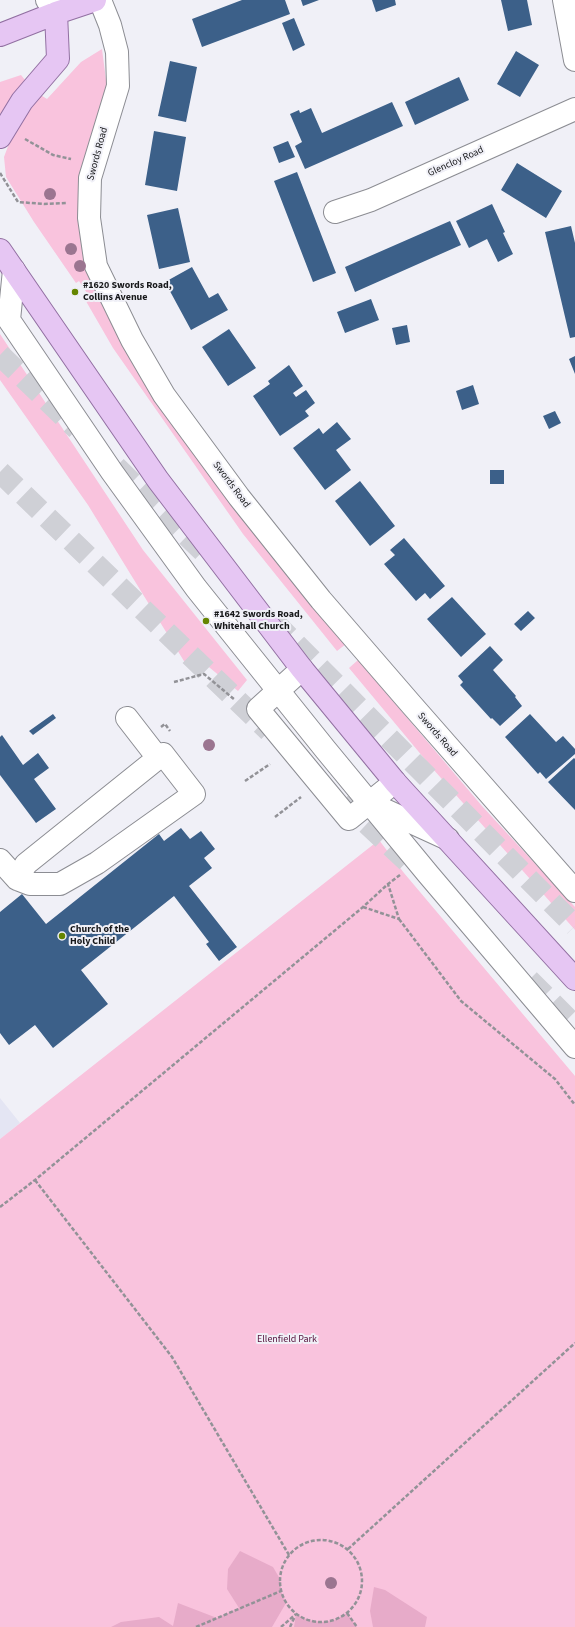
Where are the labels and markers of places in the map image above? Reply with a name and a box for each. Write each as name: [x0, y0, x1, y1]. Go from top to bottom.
place label: #1620 Swords Road, Collins Avenue: [83, 280, 172, 304]
marker: #1620 Swords Road, Collins Avenue: [70, 287, 80, 297]
place label: #1642 Swords Road, Whitehall Church: [214, 609, 303, 632]
marker: #1642 Swords Road, Whitehall Church: [201, 616, 211, 626]
place label: Church of the Holy Child: [70, 924, 129, 948]
marker: Church of the Holy Child: [57, 931, 67, 941]

